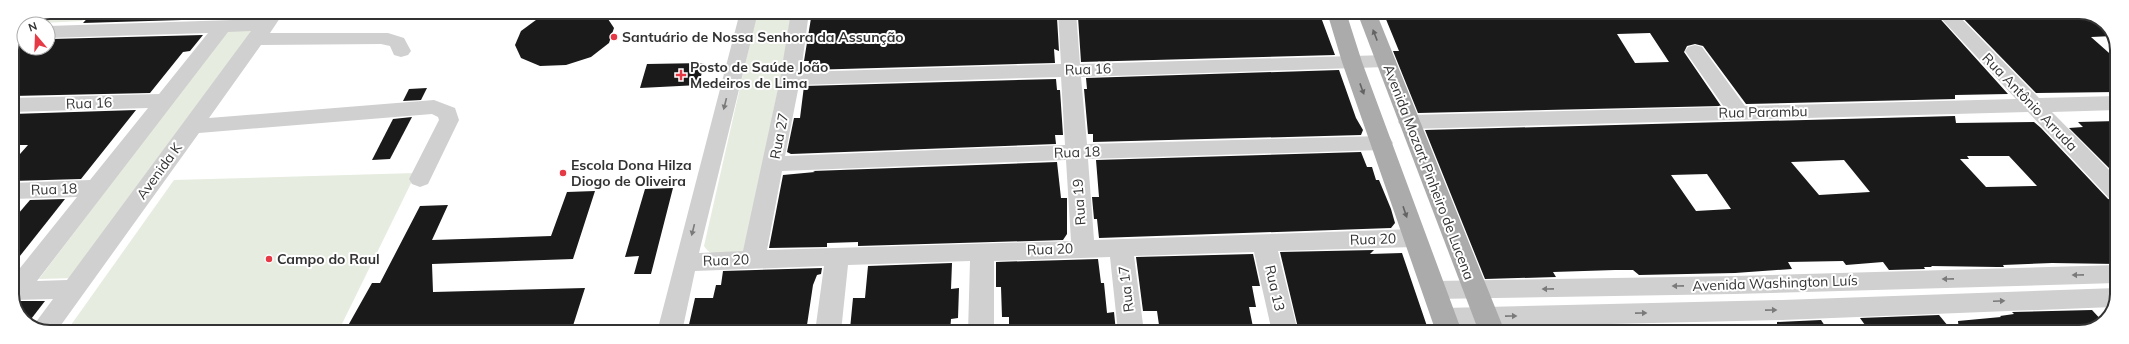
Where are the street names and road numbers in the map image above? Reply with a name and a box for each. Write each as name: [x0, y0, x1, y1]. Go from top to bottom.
street label: Rua Antônio Arruda: [1978, 49, 2082, 155]
street label: Rua 16: [1064, 59, 1112, 79]
street label: Avenida Mozart Pinheiro de Lucena: [1380, 62, 1478, 282]
street label: Rua 16: [65, 93, 113, 113]
street label: Rua Parambu: [1718, 102, 1808, 122]
street label: Rua 27: [766, 111, 792, 161]
street label: Avenida K: [132, 138, 186, 203]
street label: Rua 18: [1053, 142, 1101, 162]
street label: Rua 19: [1068, 178, 1090, 226]
street label: Rua 18: [30, 179, 78, 199]
street label: Rua 20: [1349, 229, 1397, 249]
street label: Rua 20: [1026, 239, 1074, 259]
street label: Rua 20: [702, 250, 750, 270]
street label: Rua 13: [1261, 263, 1289, 313]
street label: Rua 17: [1114, 265, 1138, 313]
street label: Avenida Washington Luís: [1692, 271, 1858, 295]

